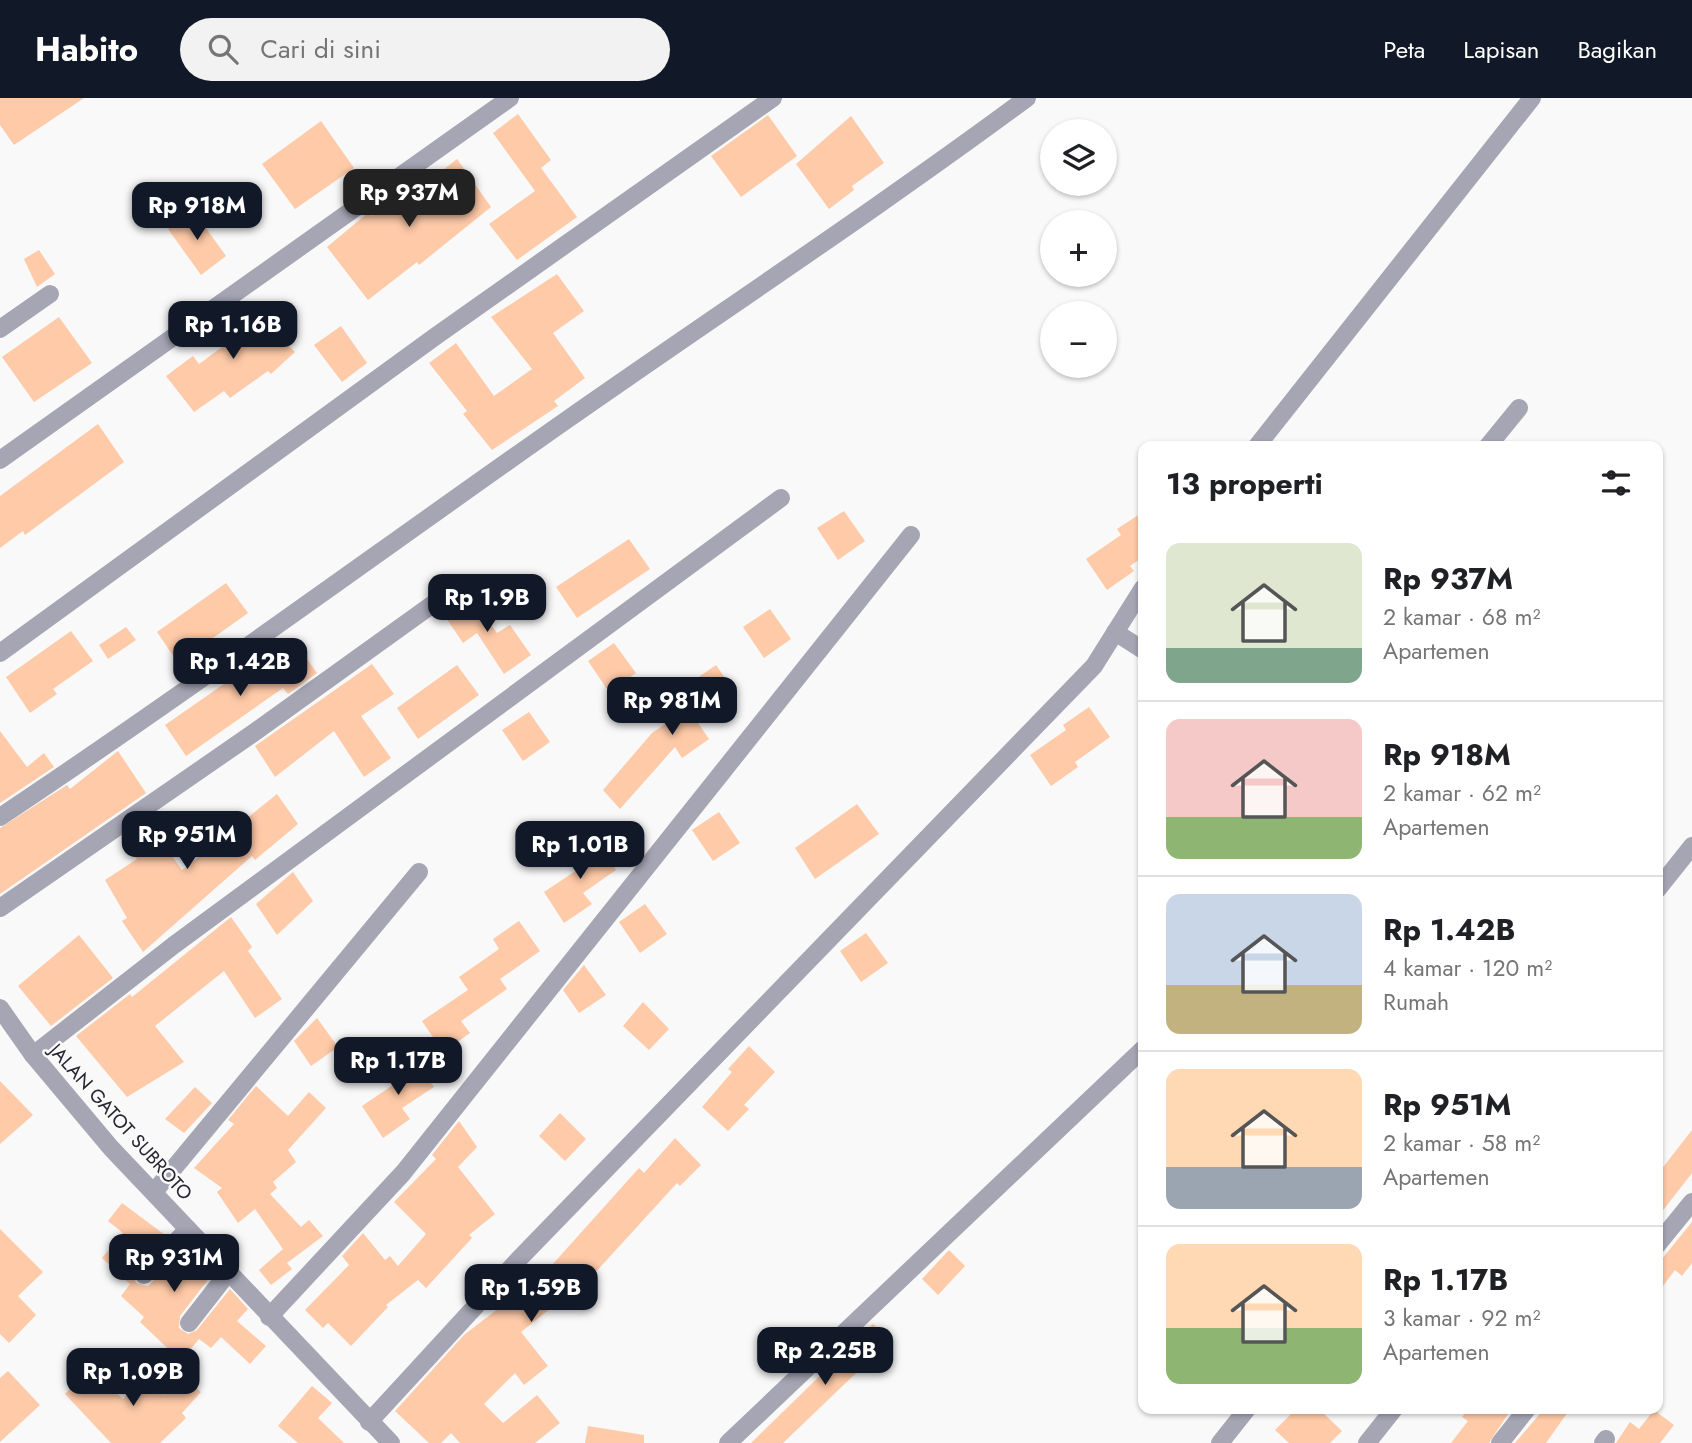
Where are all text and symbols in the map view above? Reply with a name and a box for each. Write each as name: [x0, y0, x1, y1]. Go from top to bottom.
search box: [180, 18, 670, 81]
text: Habito: [35, 26, 138, 73]
icon: search: [204, 30, 242, 68]
text: Cari di sini: [260, 30, 381, 68]
text: Peta: [1383, 32, 1425, 67]
text: Lapisan: [1463, 32, 1539, 67]
text: Bagikan: [1577, 32, 1657, 67]
map controls: [1040, 119, 1117, 378]
button: layers: [1040, 119, 1117, 196]
pin: Rp 937M: [344, 170, 474, 229]
text: Rp 937M: [359, 175, 459, 209]
pin: Rp 918M: [132, 183, 262, 242]
text: Rp 918M: [148, 188, 246, 222]
button: +: [1040, 210, 1117, 287]
button: −: [1040, 301, 1117, 378]
pin: Rp 1.16B: [161, 302, 305, 361]
text: Rp 1.16B: [184, 307, 282, 341]
text: 13 properti: [1166, 462, 1323, 505]
icon: filters: [1597, 464, 1635, 502]
text: Rp 937M: [1383, 557, 1513, 600]
icon: home: [1222, 571, 1306, 655]
pin: Rp 1.9B: [422, 574, 552, 634]
text: Rp 1.9B: [444, 580, 530, 614]
text: 2 kamar · 68 m²: [1383, 600, 1540, 634]
text: Apartemen: [1383, 634, 1489, 668]
pin: Rp 1.42B: [168, 638, 312, 698]
text: Rp 1.42B: [189, 644, 291, 678]
pin: Rp 981M: [607, 678, 737, 737]
text: Rp 981M: [623, 683, 721, 717]
text: Rp 918M: [1383, 733, 1511, 776]
icon: home: [1222, 747, 1306, 831]
text: 2 kamar · 62 m²: [1383, 776, 1541, 810]
text: Apartemen: [1383, 810, 1489, 844]
pin: Rp 951M: [122, 812, 252, 871]
text: Rp 951M: [138, 817, 236, 851]
pin: Rp 1.01B: [508, 822, 652, 881]
text: Rp 1.01B: [531, 827, 629, 861]
text: Rp 1.42B: [1383, 908, 1515, 951]
icon: home: [1222, 922, 1306, 1006]
text: 4 kamar · 120 m²: [1383, 951, 1552, 985]
text: Rumah: [1383, 985, 1449, 1019]
street label: JALAN GATOT SUBROTO: [41, 1036, 199, 1206]
pin: Rp 1.17B: [326, 1038, 470, 1097]
text: Rp 1.17B: [350, 1043, 446, 1077]
text: Rp 951M: [1383, 1083, 1511, 1126]
icon: home: [1222, 1097, 1306, 1181]
text: 2 kamar · 58 m²: [1383, 1126, 1540, 1160]
text: Apartemen: [1383, 1160, 1489, 1194]
pin: Rp 931M: [109, 1234, 239, 1294]
text: Rp 931M: [125, 1240, 223, 1274]
text: Rp 1.17B: [1383, 1258, 1508, 1301]
pin: Rp 1.59B: [459, 1264, 603, 1324]
text: Rp 1.59B: [481, 1270, 581, 1304]
icon: home: [1222, 1272, 1306, 1356]
text: 3 kamar · 92 m²: [1383, 1301, 1540, 1335]
pin: Rp 2.25B: [753, 1328, 897, 1387]
text: Rp 2.25B: [773, 1333, 877, 1367]
text: Apartemen: [1383, 1335, 1489, 1369]
pin: Rp 1.09B: [61, 1348, 205, 1408]
text: Rp 1.09B: [83, 1354, 183, 1388]

